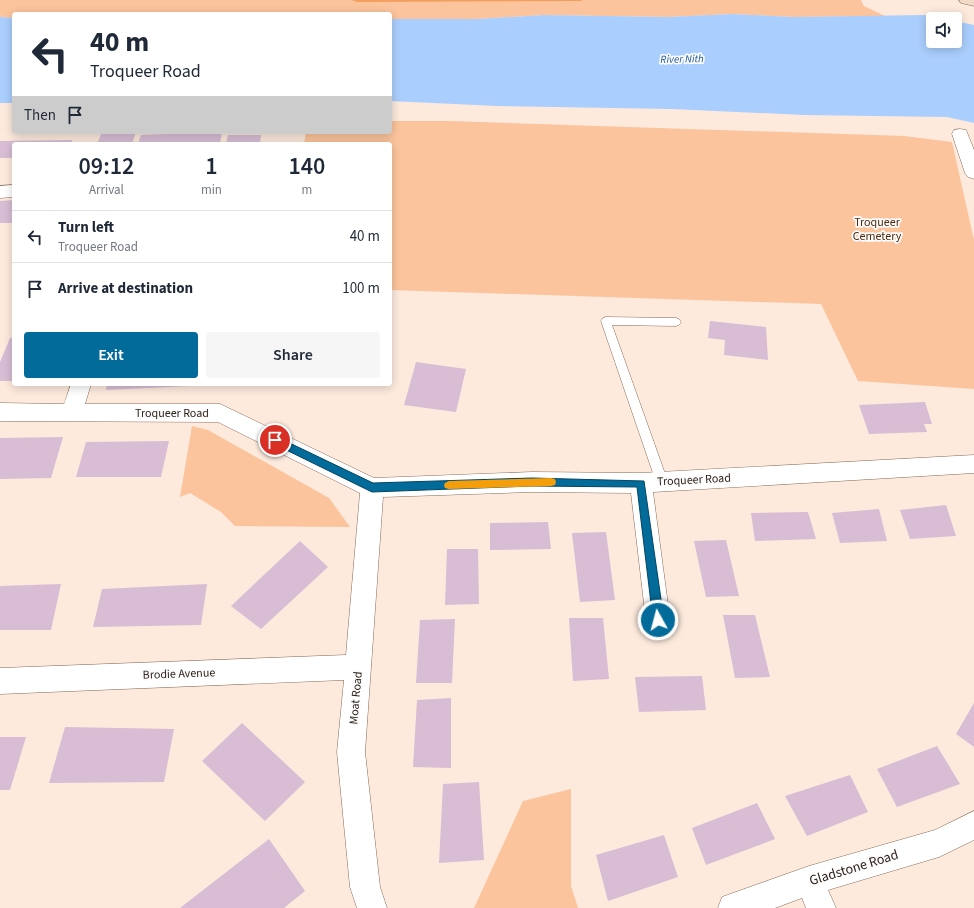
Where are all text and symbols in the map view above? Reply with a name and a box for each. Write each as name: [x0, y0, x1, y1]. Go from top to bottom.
map controls: [926, 12, 962, 48]
button: sound: [926, 12, 962, 48]
text: 40 m: [90, 22, 149, 62]
icon: left: [24, 28, 76, 80]
water label: River Nith: [660, 51, 704, 67]
text: Troqueer Road: [90, 59, 201, 84]
icon: arrive: [64, 104, 86, 126]
text: Then: [24, 105, 56, 126]
text: 09:12: [79, 149, 134, 184]
text: 1: [205, 149, 218, 184]
text: 140: [289, 149, 325, 184]
text: Arrival: [89, 181, 124, 199]
text: min: [201, 181, 222, 199]
text: m: [302, 181, 312, 199]
park label: Troqueer Cemetery: [853, 214, 902, 245]
text: Turn left: [58, 217, 114, 238]
icon: left: [24, 226, 46, 248]
text: 40 m: [350, 226, 380, 247]
text: Troqueer Road: [58, 238, 138, 256]
icon: arrive: [24, 278, 46, 300]
text: Arrive at destination: [58, 278, 193, 299]
text: 100 m: [342, 278, 380, 299]
button: Exit: [24, 332, 198, 378]
button: Share: [206, 332, 380, 378]
street label: Troqueer Road: [135, 405, 209, 422]
pin: [258, 423, 292, 457]
icon: arrive: [264, 429, 286, 451]
street label: Troqueer Road: [657, 470, 731, 490]
position arrow: [637, 599, 679, 641]
street label: Brodie Avenue: [142, 664, 216, 684]
street label: Moat Road: [345, 671, 367, 725]
street label: Gladstone Road: [807, 845, 901, 891]

